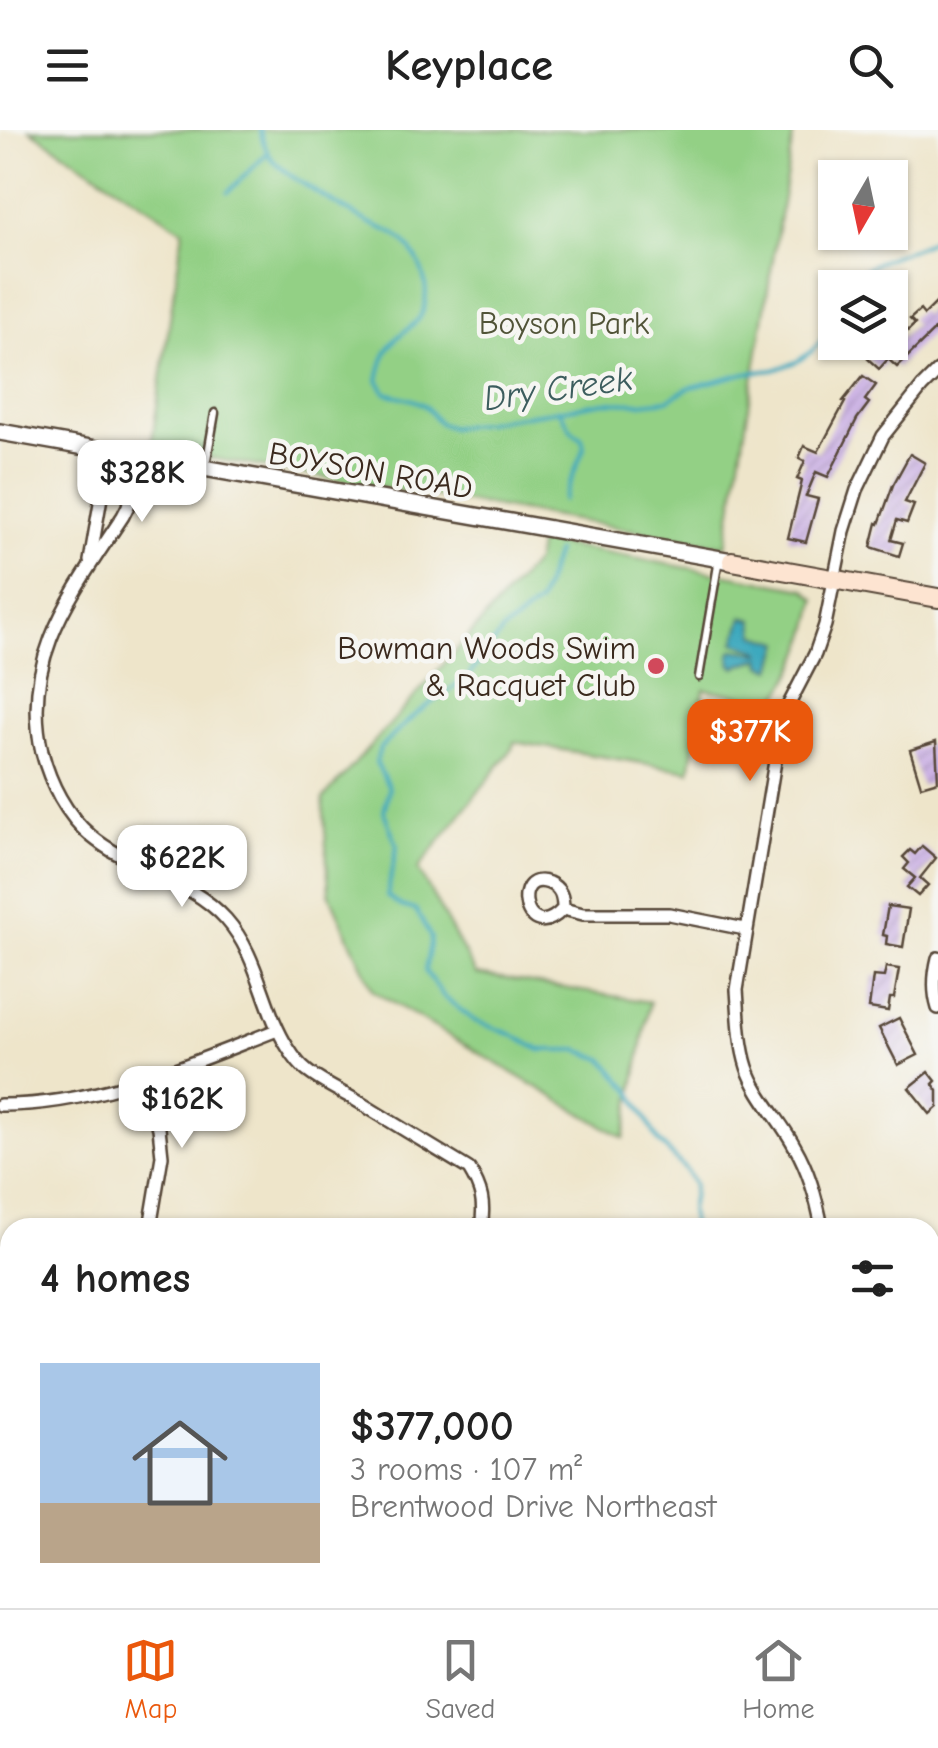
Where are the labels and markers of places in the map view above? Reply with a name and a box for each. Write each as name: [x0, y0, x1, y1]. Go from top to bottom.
pin: $328K: [72, 440, 212, 525]
place label: Bowman Woods Swim & Racquet Club: [337, 630, 636, 704]
marker: Bowman Woods Swim & Racquet Club: [645, 655, 667, 677]
pin: $377K: [680, 699, 820, 784]
pin: $622K: [112, 825, 252, 910]
pin: $162K: [112, 1066, 252, 1151]

